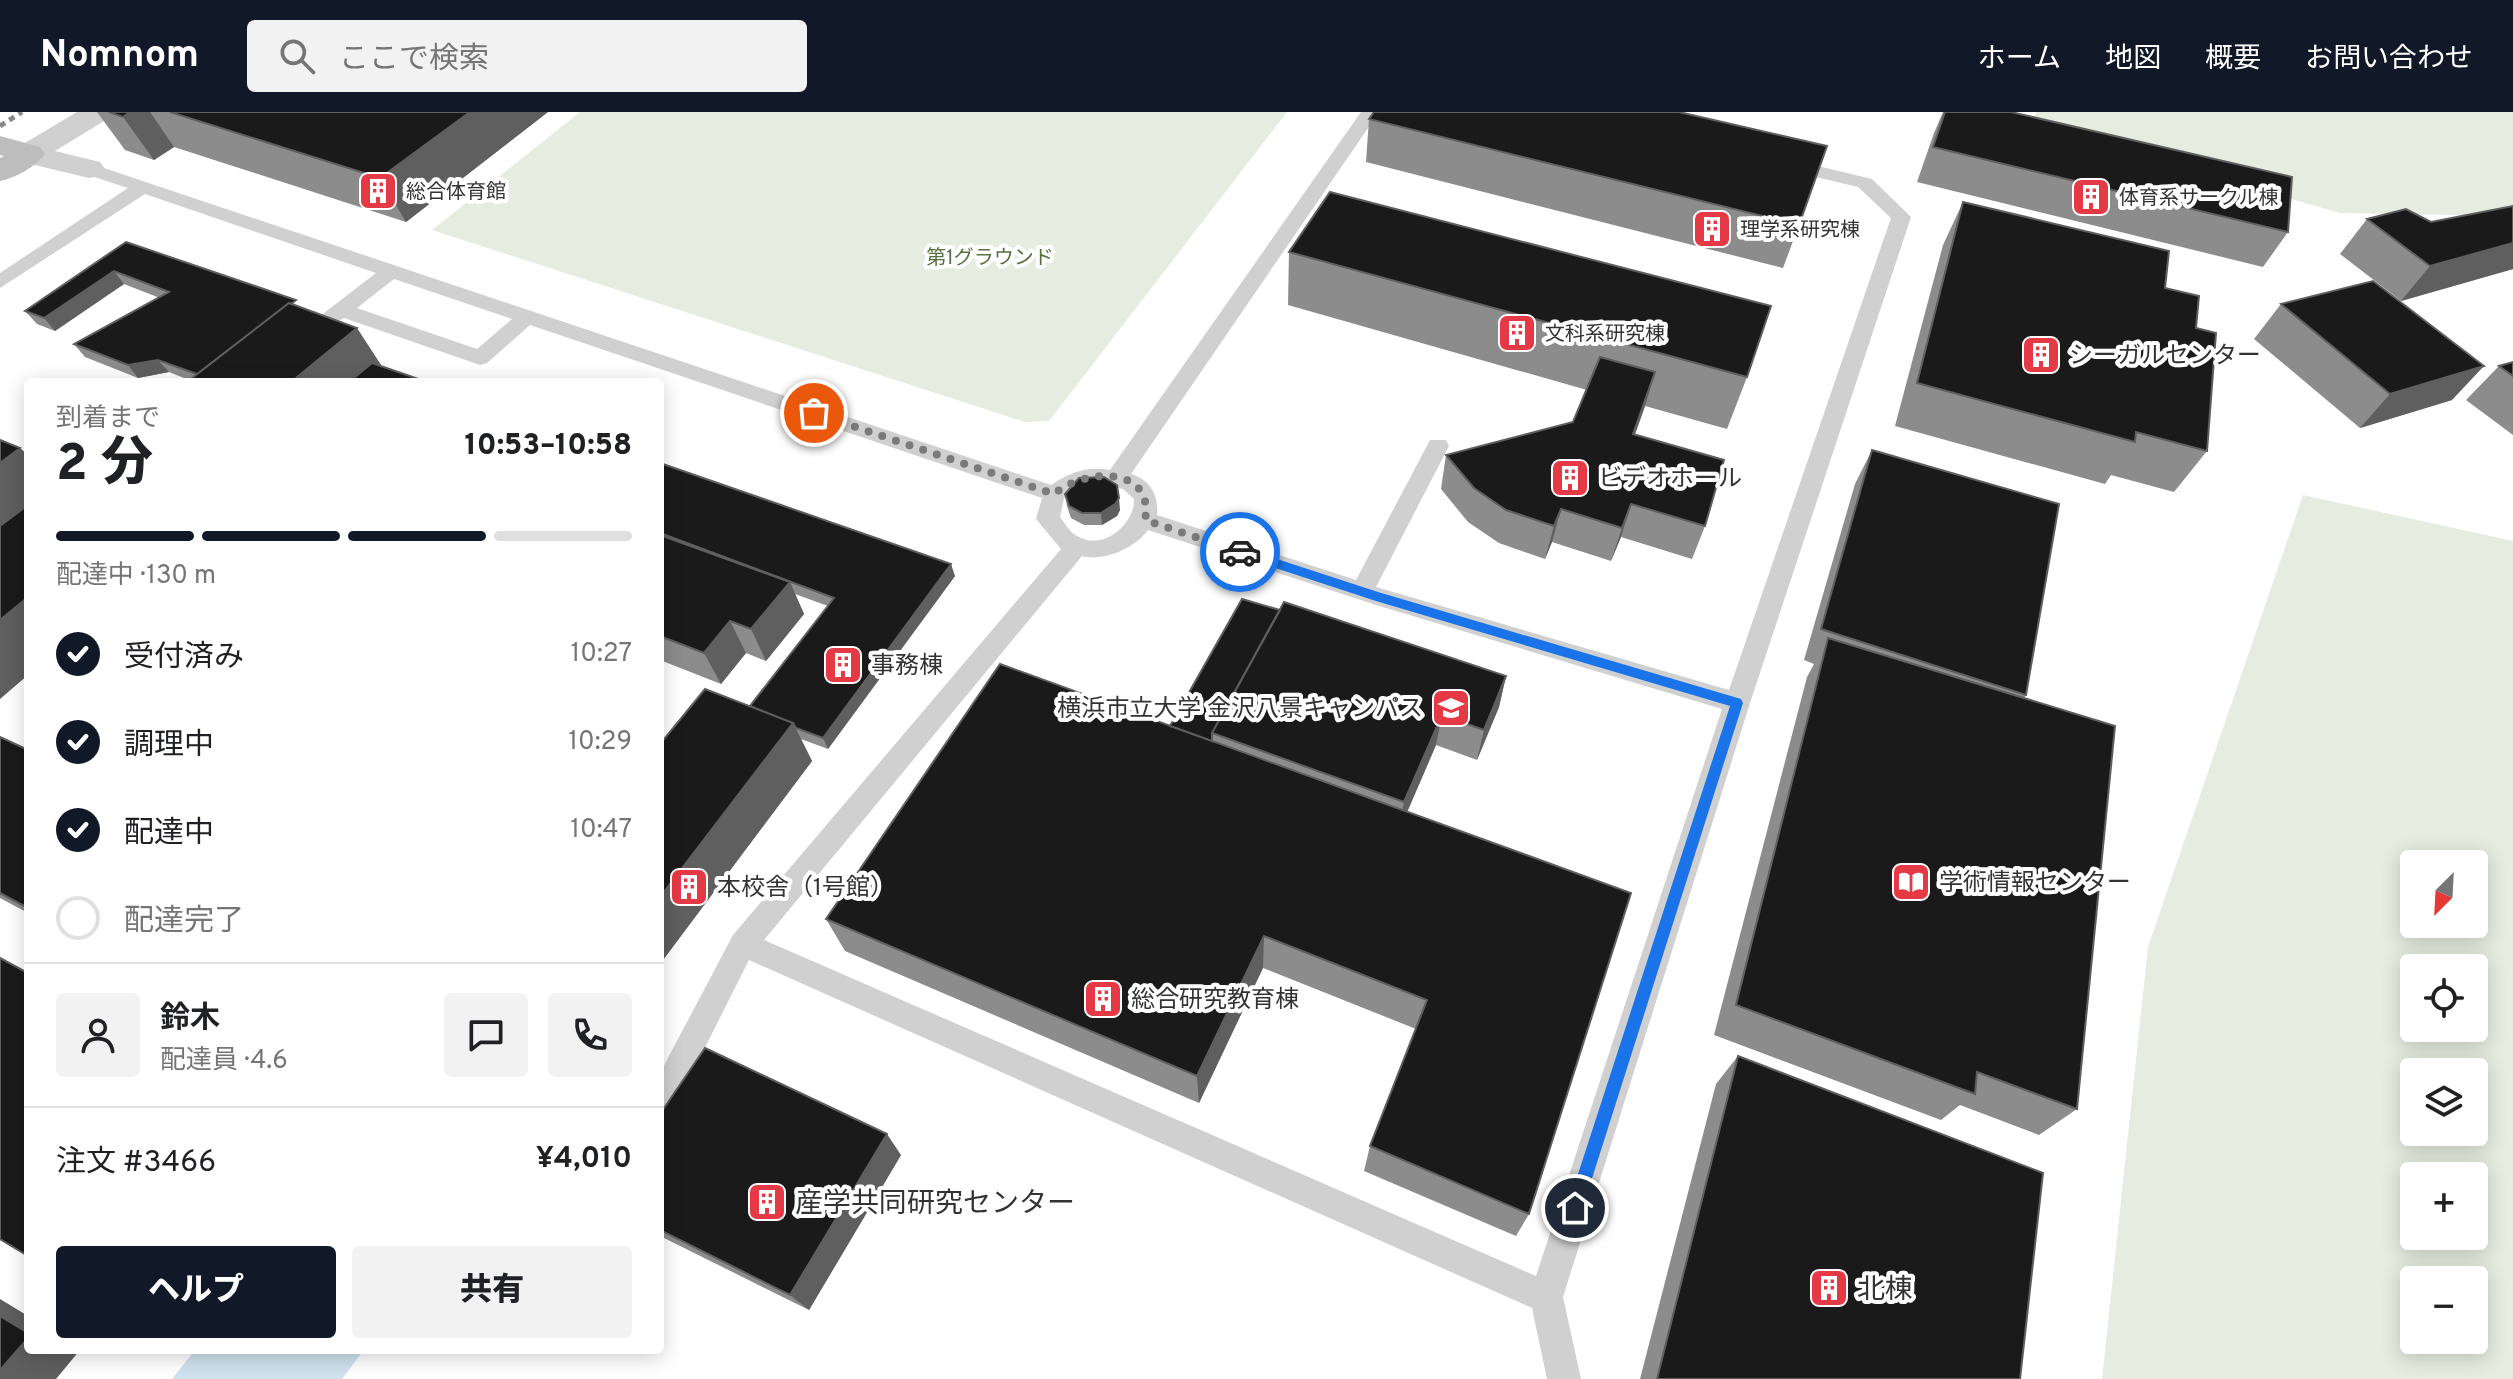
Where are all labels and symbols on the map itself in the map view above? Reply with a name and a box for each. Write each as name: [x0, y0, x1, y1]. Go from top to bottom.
building icon: 総合体育館: [357, 170, 399, 212]
building icon: 体育系サークル棟: [2070, 176, 2112, 218]
place label: 総合体育館: [406, 180, 506, 206]
place label: 体育系サークル棟: [2119, 186, 2278, 212]
building icon: 理学系研究棟: [1691, 208, 1733, 250]
place label: 理学系研究棟: [1740, 218, 1860, 244]
park label: 第1グラウンド: [926, 246, 1054, 272]
building icon: 文科系研究棟: [1496, 312, 1538, 354]
place label: 文科系研究棟: [1545, 322, 1665, 348]
building icon: シーガルセンター: [2020, 334, 2062, 376]
place label: シーガルセンター: [2069, 342, 2261, 372]
pin: [780, 379, 848, 447]
building icon: ビデオホール: [1549, 457, 1591, 499]
place label: ビデオホール: [1598, 465, 1742, 495]
courier: [1200, 512, 1280, 592]
building icon: 事務棟: [822, 644, 864, 686]
place label: 事務棟: [871, 652, 943, 682]
school or university icon: 横浜市立大学 金沢八景キャンパス: [1430, 687, 1472, 729]
place label: 横浜市立大学 金沢八景キャンパス: [1057, 695, 1423, 725]
north arrow: [2400, 850, 2488, 938]
library icon: 学術情報センター: [1890, 861, 1932, 903]
building icon: 本校舎（1号館）: [668, 866, 710, 908]
place label: 学術情報センター: [1939, 869, 2131, 899]
place label: 本校舎（1号館）: [717, 874, 894, 904]
building icon: 総合研究教育棟: [1082, 978, 1124, 1020]
place label: 総合研究教育棟: [1131, 986, 1299, 1016]
pin: [1541, 1174, 1609, 1242]
building icon: 産学共同研究センター: [746, 1181, 788, 1223]
place label: 産学共同研究センター: [795, 1187, 1075, 1223]
building icon: 北棟: [1808, 1267, 1850, 1309]
place label: 北棟: [1857, 1273, 1913, 1309]

